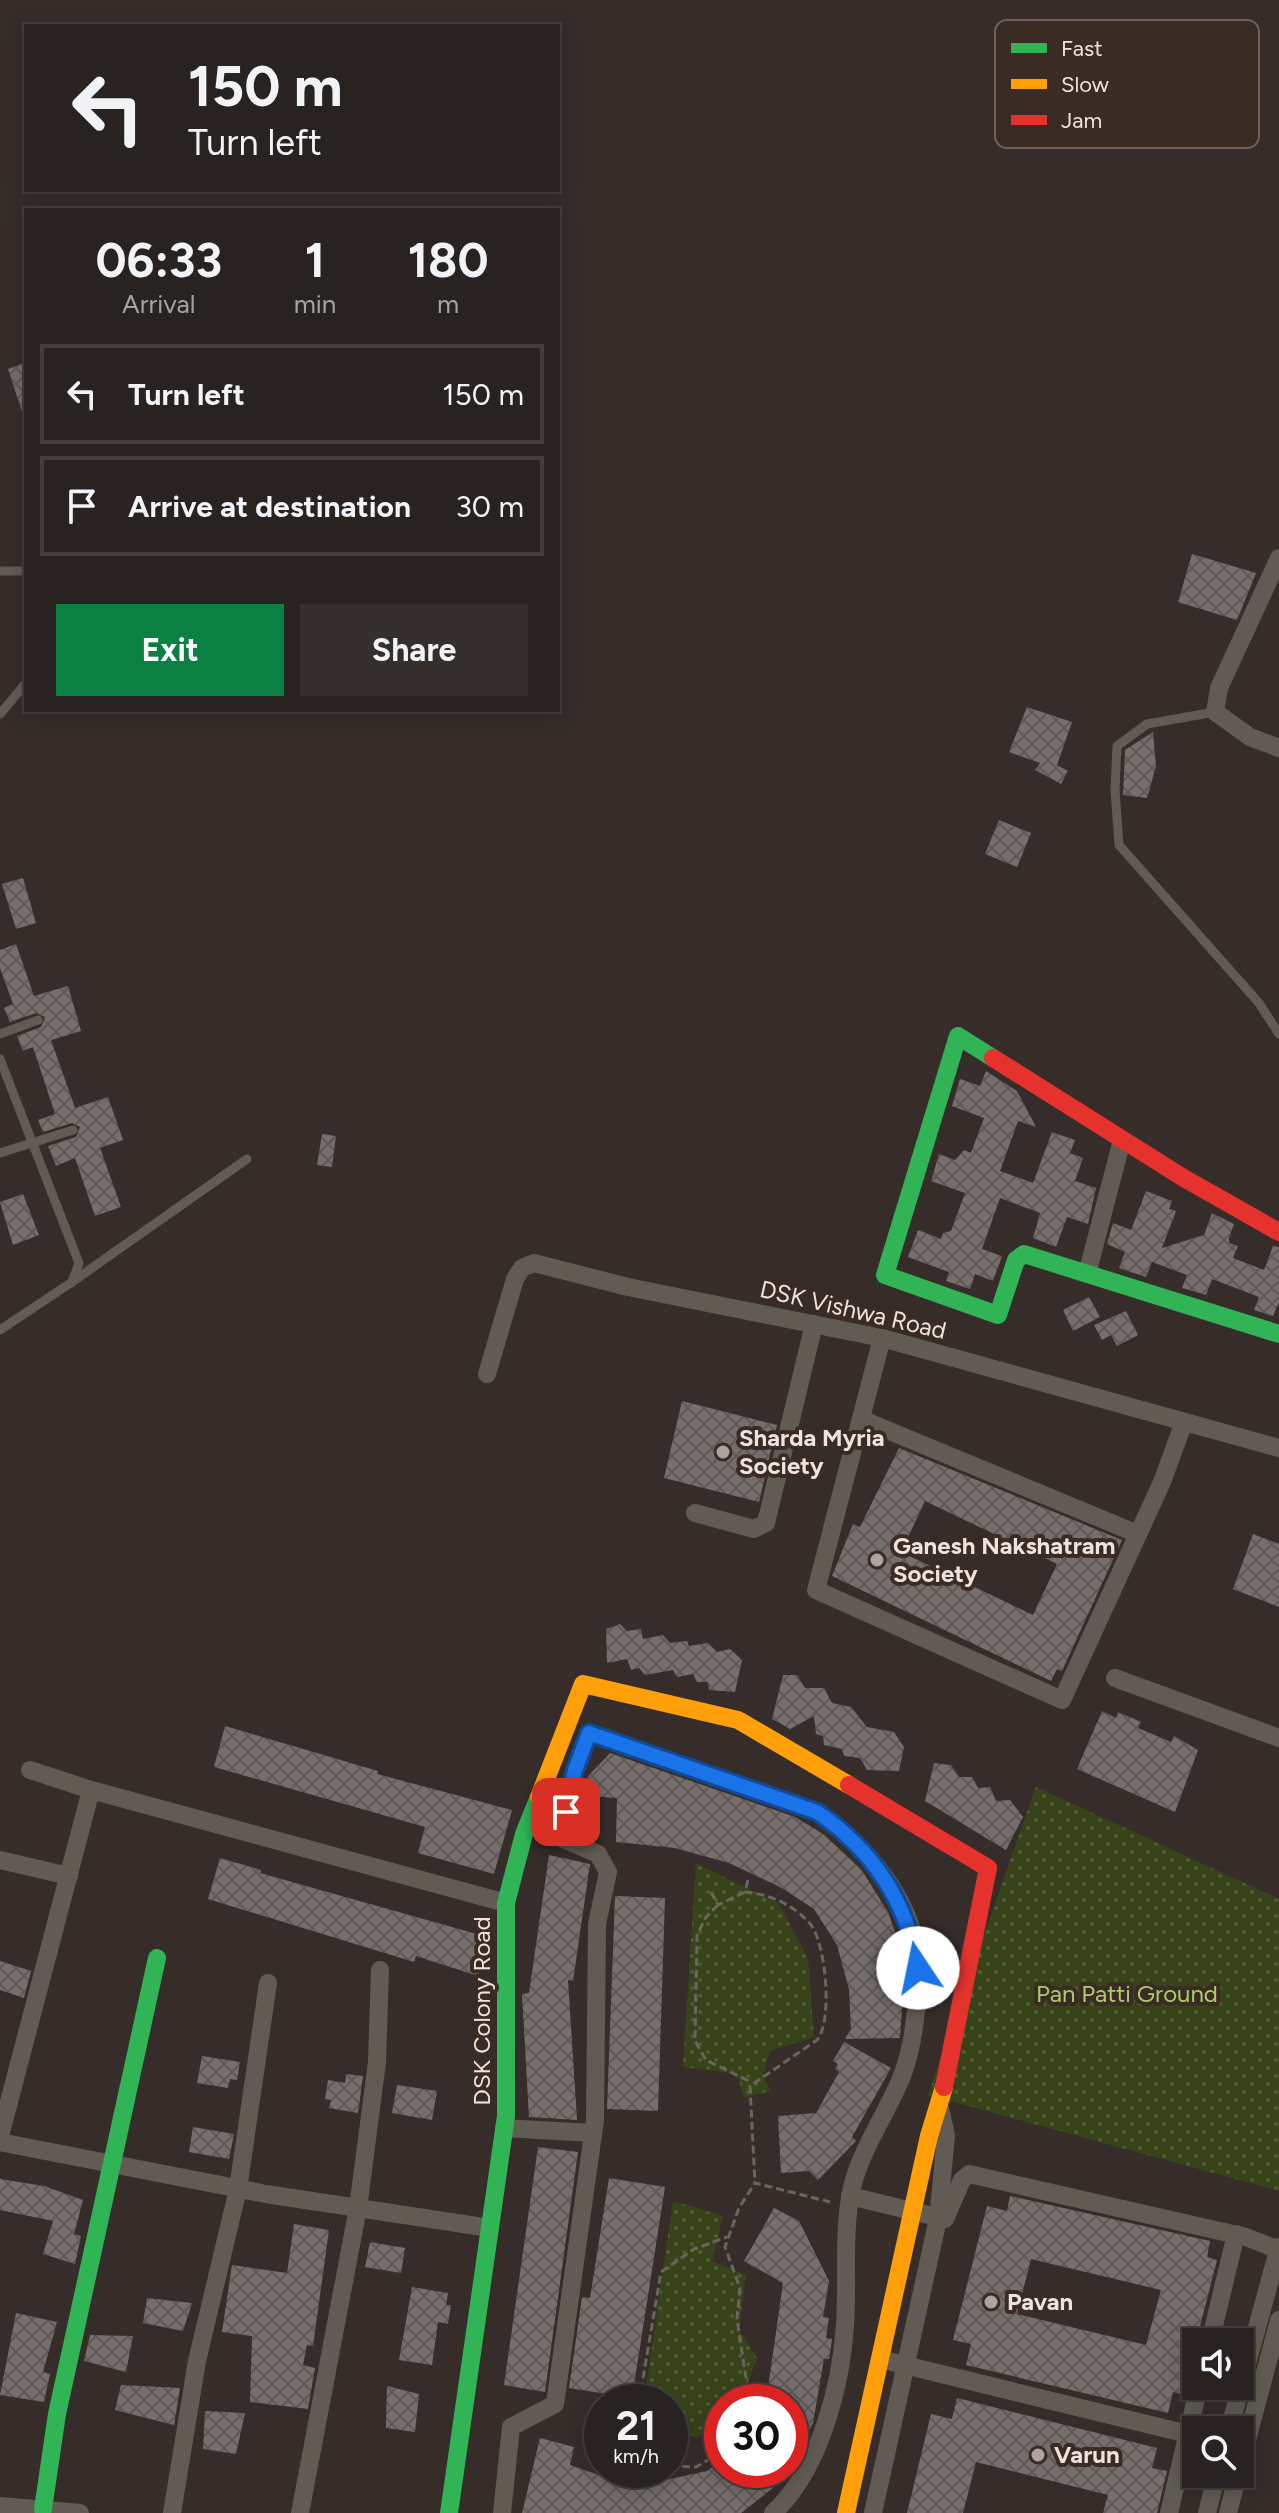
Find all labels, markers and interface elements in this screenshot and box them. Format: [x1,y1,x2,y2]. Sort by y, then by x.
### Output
legend [995,20,1259,148]
text: Fast [1061,35,1103,62]
text: 150 m [188,53,343,120]
icon: left [56,56,160,160]
text: Slow [1061,71,1110,98]
text: Jam [1061,107,1102,134]
text: Turn left [188,121,322,164]
text: 06:33 [95,231,222,289]
text: 1 [305,231,325,289]
text: 180 [408,231,489,289]
text: Arrival [122,288,196,320]
text: min [294,288,336,320]
text: m [437,288,459,320]
icon: left [60,372,104,416]
text: Turn left [128,376,245,413]
text: 150 m [442,376,524,413]
icon: arrive [60,484,104,528]
text: Arrive at destination [128,488,411,525]
text: 30 m [456,488,524,525]
button: Exit [56,604,284,696]
button: Share [300,604,528,696]
street label: DSK Vishwa Road [757,1274,949,1345]
place label: Sharda Myria Society [739,1423,885,1480]
marker: Sharda Myria Society [714,1443,732,1461]
place label: Ganesh Nakshatram Society [893,1531,1116,1588]
marker: Ganesh Nakshatram Society [868,1551,886,1569]
pin [532,1778,600,1846]
icon: arrive [544,1790,588,1834]
street label: DSK Colony Road [467,1916,496,2106]
position arrow [876,1926,960,2010]
park label: Pan Patti Ground [1036,1979,1218,2008]
place label: Pavan [1007,2287,1073,2316]
marker: Pavan [982,2293,1000,2311]
map controls [1182,2328,1254,2488]
button: sound [1182,2328,1254,2400]
speed limit sign: 30 [704,2384,808,2488]
text: 21 [616,2402,656,2450]
button: search [1182,2416,1254,2488]
place label: Varun [1054,2440,1120,2469]
text: km/h [613,2444,659,2468]
marker: Varun [1029,2446,1047,2464]

